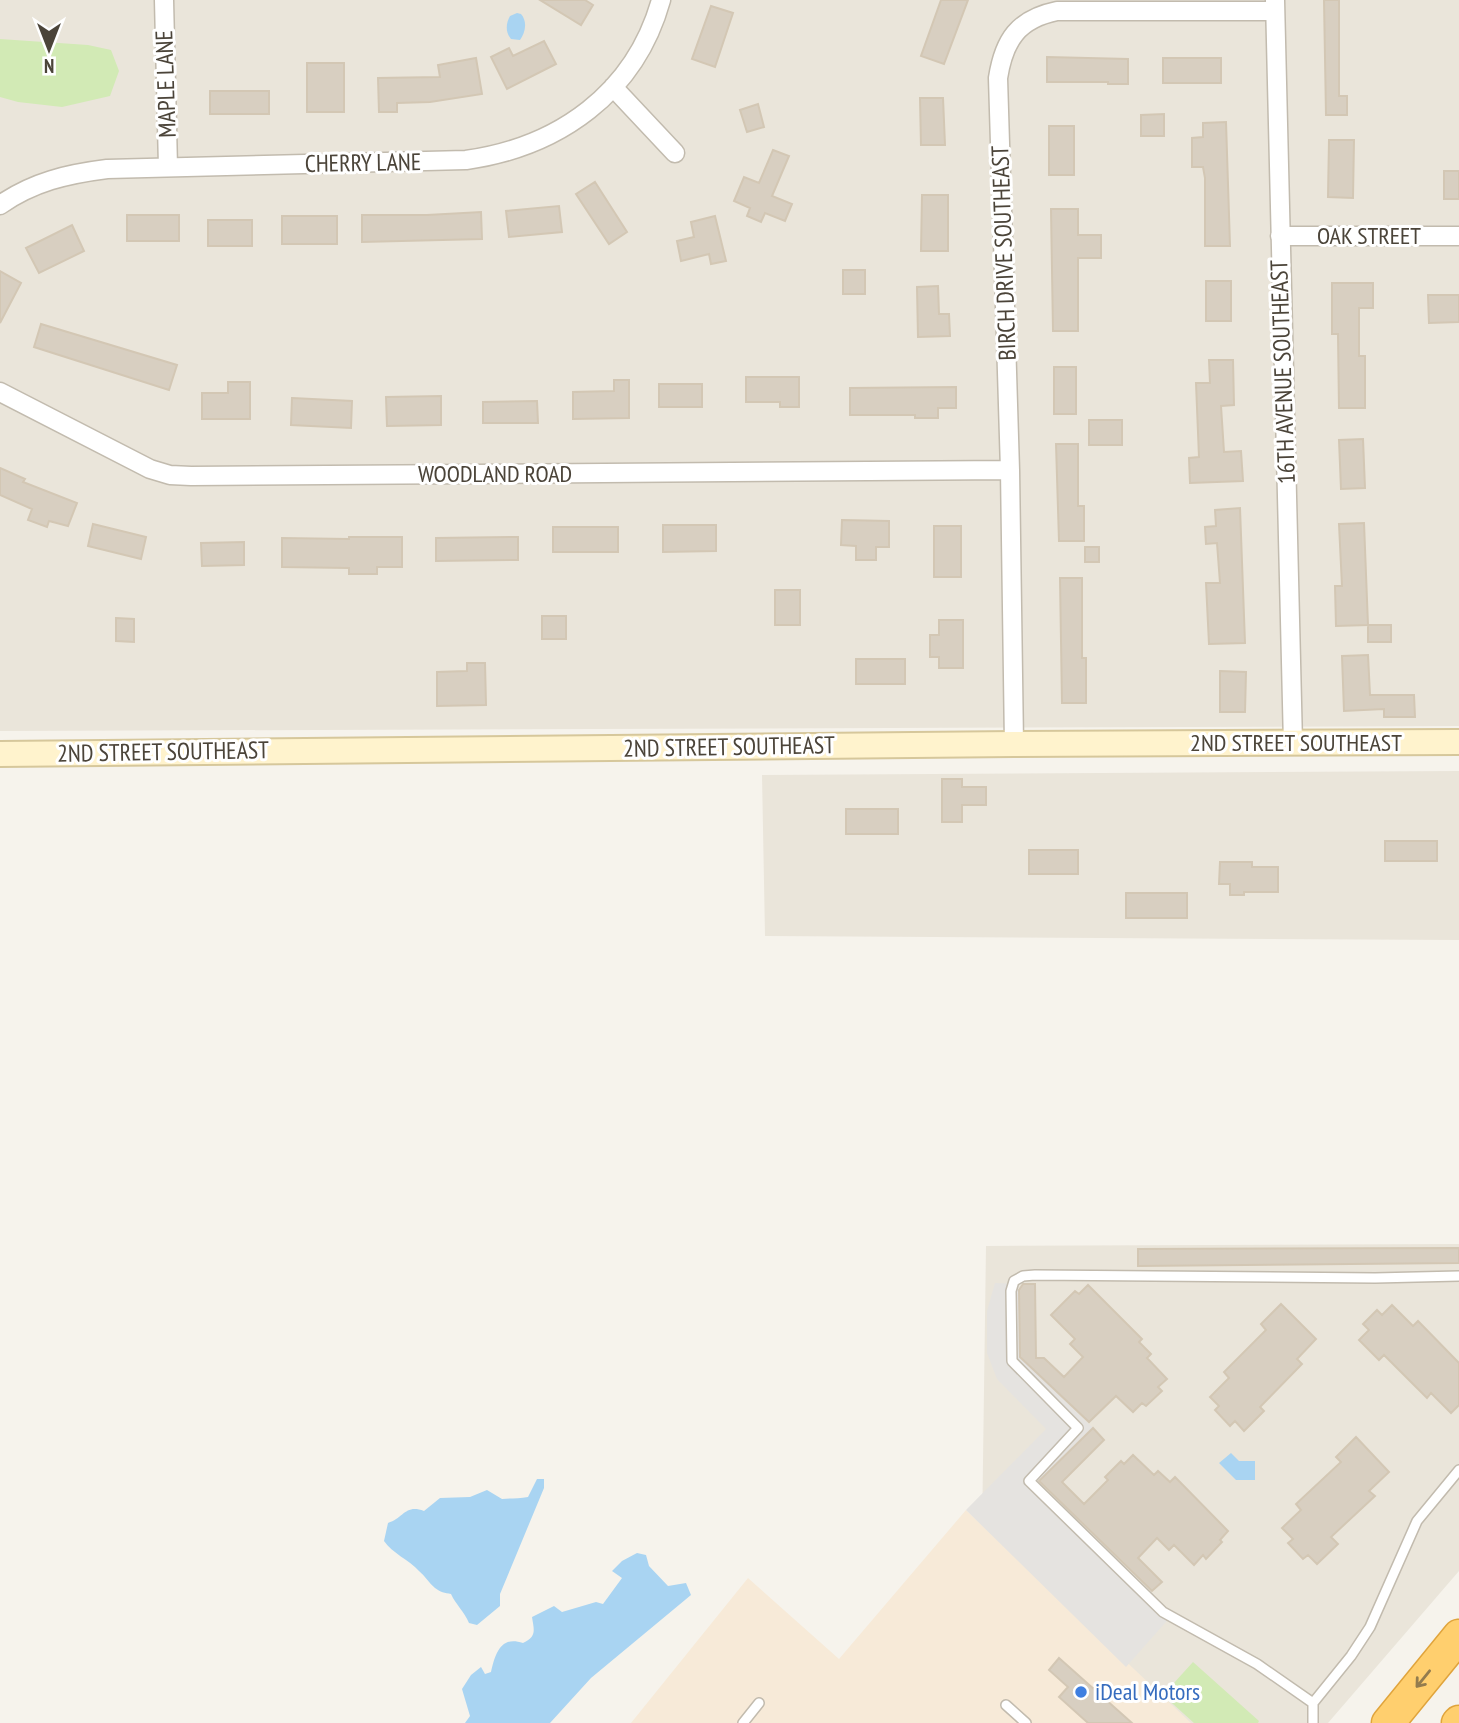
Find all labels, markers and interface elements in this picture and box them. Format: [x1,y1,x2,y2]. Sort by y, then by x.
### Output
north arrow [14,14,84,84]
street label: MAPLE LANE [148,30,183,138]
text: N [44,54,54,78]
street label: BIRCH DRIVE SOUTHEAST [984,145,1023,361]
street label: CHERRY LANE [305,146,421,179]
street label: OAK STREET [1317,220,1421,251]
street label: 16TH AVENUE SOUTHEAST [1263,259,1302,485]
street label: WOODLAND ROAD [418,458,572,489]
street label: 2ND STREET SOUTHEAST [1190,727,1402,758]
street label: 2ND STREET SOUTHEAST [623,729,835,764]
street label: 2ND STREET SOUTHEAST [57,734,269,769]
one-way arrow [1416,1670,1431,1688]
place label: iDeal Motors [1095,1676,1200,1707]
marker: iDeal Motors [1073,1684,1089,1700]

